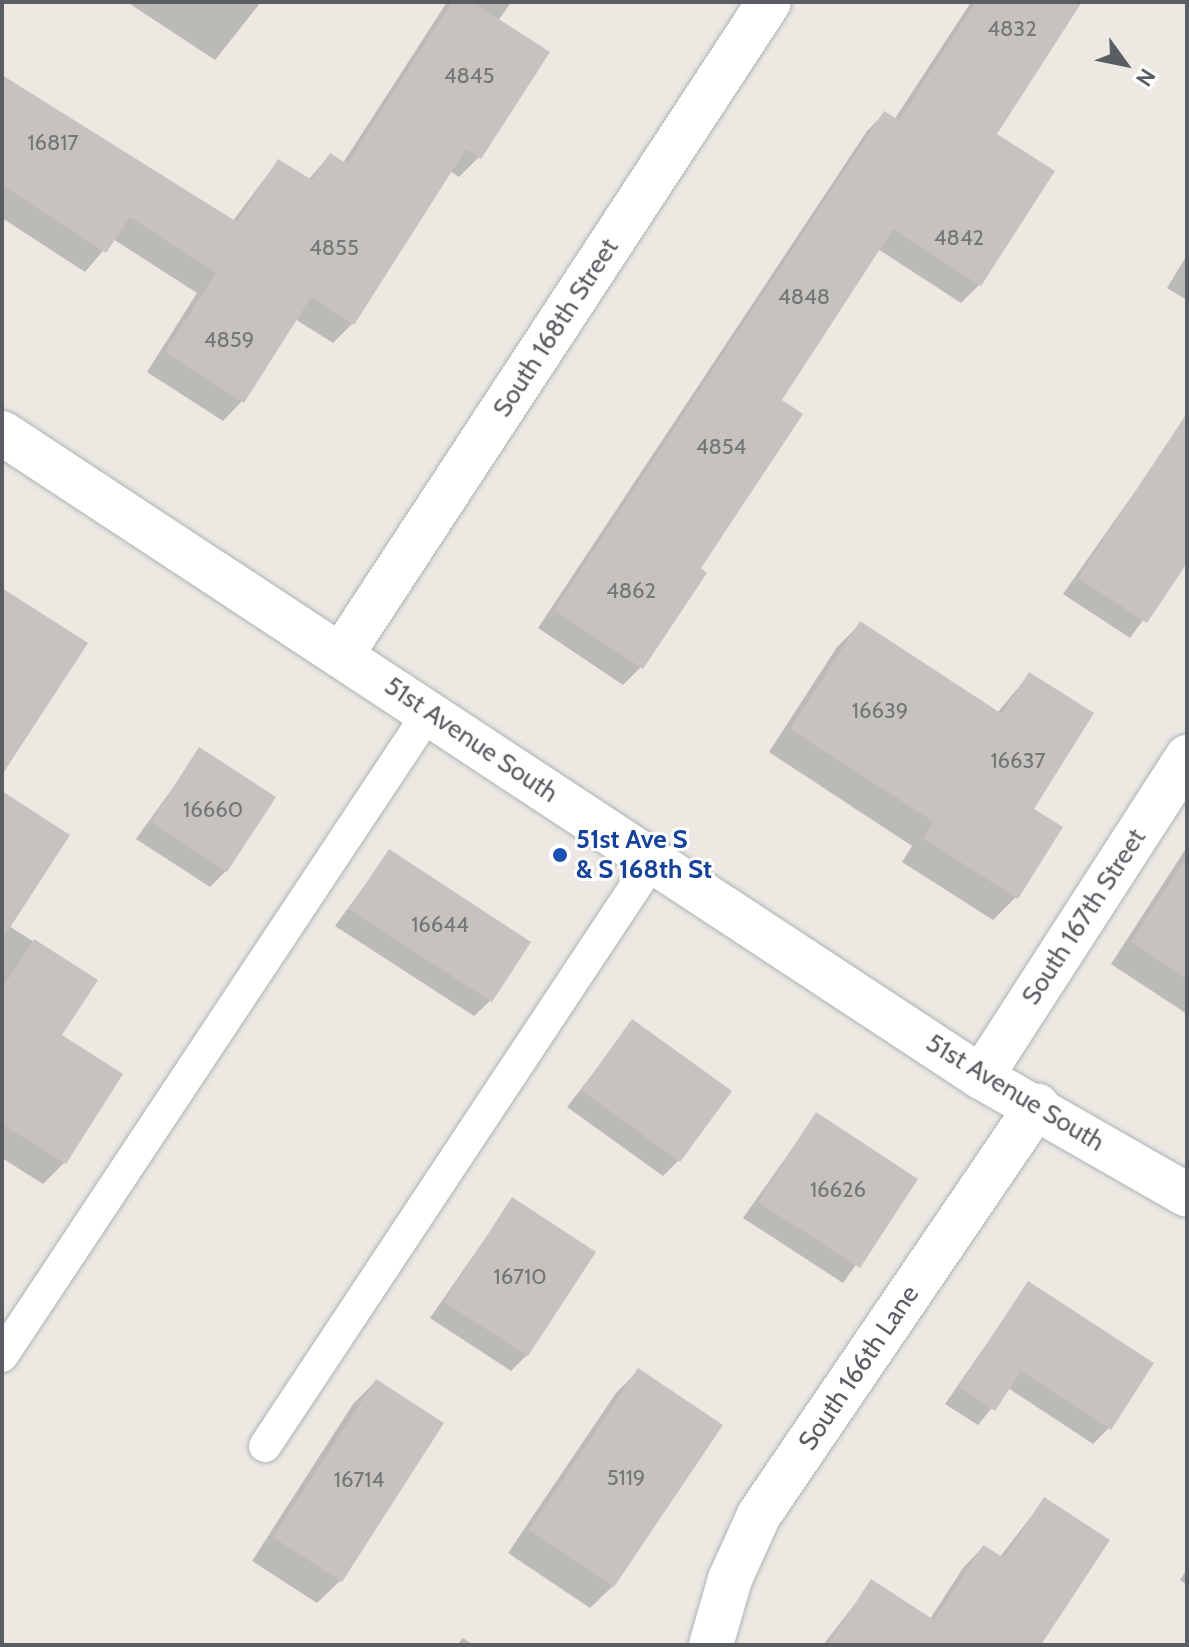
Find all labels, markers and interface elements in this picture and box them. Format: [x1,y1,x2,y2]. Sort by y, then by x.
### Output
house number: 4832 [987,16,1037,42]
north arrow [1085,24,1165,104]
house number: 4845 [444,63,494,89]
text: N [1130,63,1161,91]
house number: 16817 [27,130,79,156]
house number: 4842 [934,225,984,251]
street label: South 168th Street [487,233,625,423]
house number: 4855 [309,235,359,261]
house number: 4848 [778,284,830,310]
house number: 4859 [204,327,254,353]
house number: 4854 [696,434,746,460]
house number: 4862 [606,578,656,604]
street label: 51st Avenue South [378,671,564,809]
house number: 16639 [852,698,908,724]
house number: 16637 [990,748,1046,774]
house number: 16660 [183,797,243,823]
street label: South 167th Street [1016,823,1152,1011]
place label: 51st Ave S & S 168th St [576,824,712,886]
marker: 51st Ave S & S 168th St [551,846,569,864]
house number: 16644 [411,912,469,938]
street label: 51st Avenue South [920,1028,1110,1158]
house number: 16626 [810,1177,866,1203]
house number: 16710 [493,1264,547,1290]
street label: South 166th Lane [792,1280,926,1456]
house number: 5119 [607,1465,645,1491]
house number: 16714 [334,1467,384,1493]

